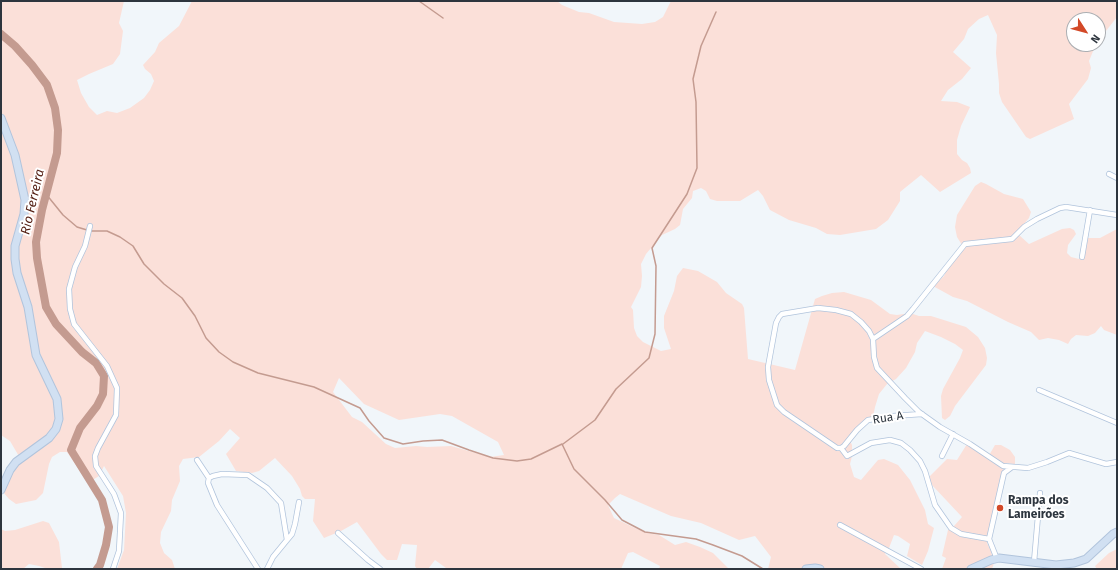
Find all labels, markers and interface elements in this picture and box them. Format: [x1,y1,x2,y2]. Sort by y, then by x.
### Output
north arrow [1066,12,1106,52]
text: N [1088,32,1103,46]
water label: Rio Ferreira [18,168,48,236]
street label: Rua A [872,408,904,428]
place label: Rampa dos Lameirões [1008,494,1068,522]
marker: Rampa dos Lameirões [995,503,1005,513]

